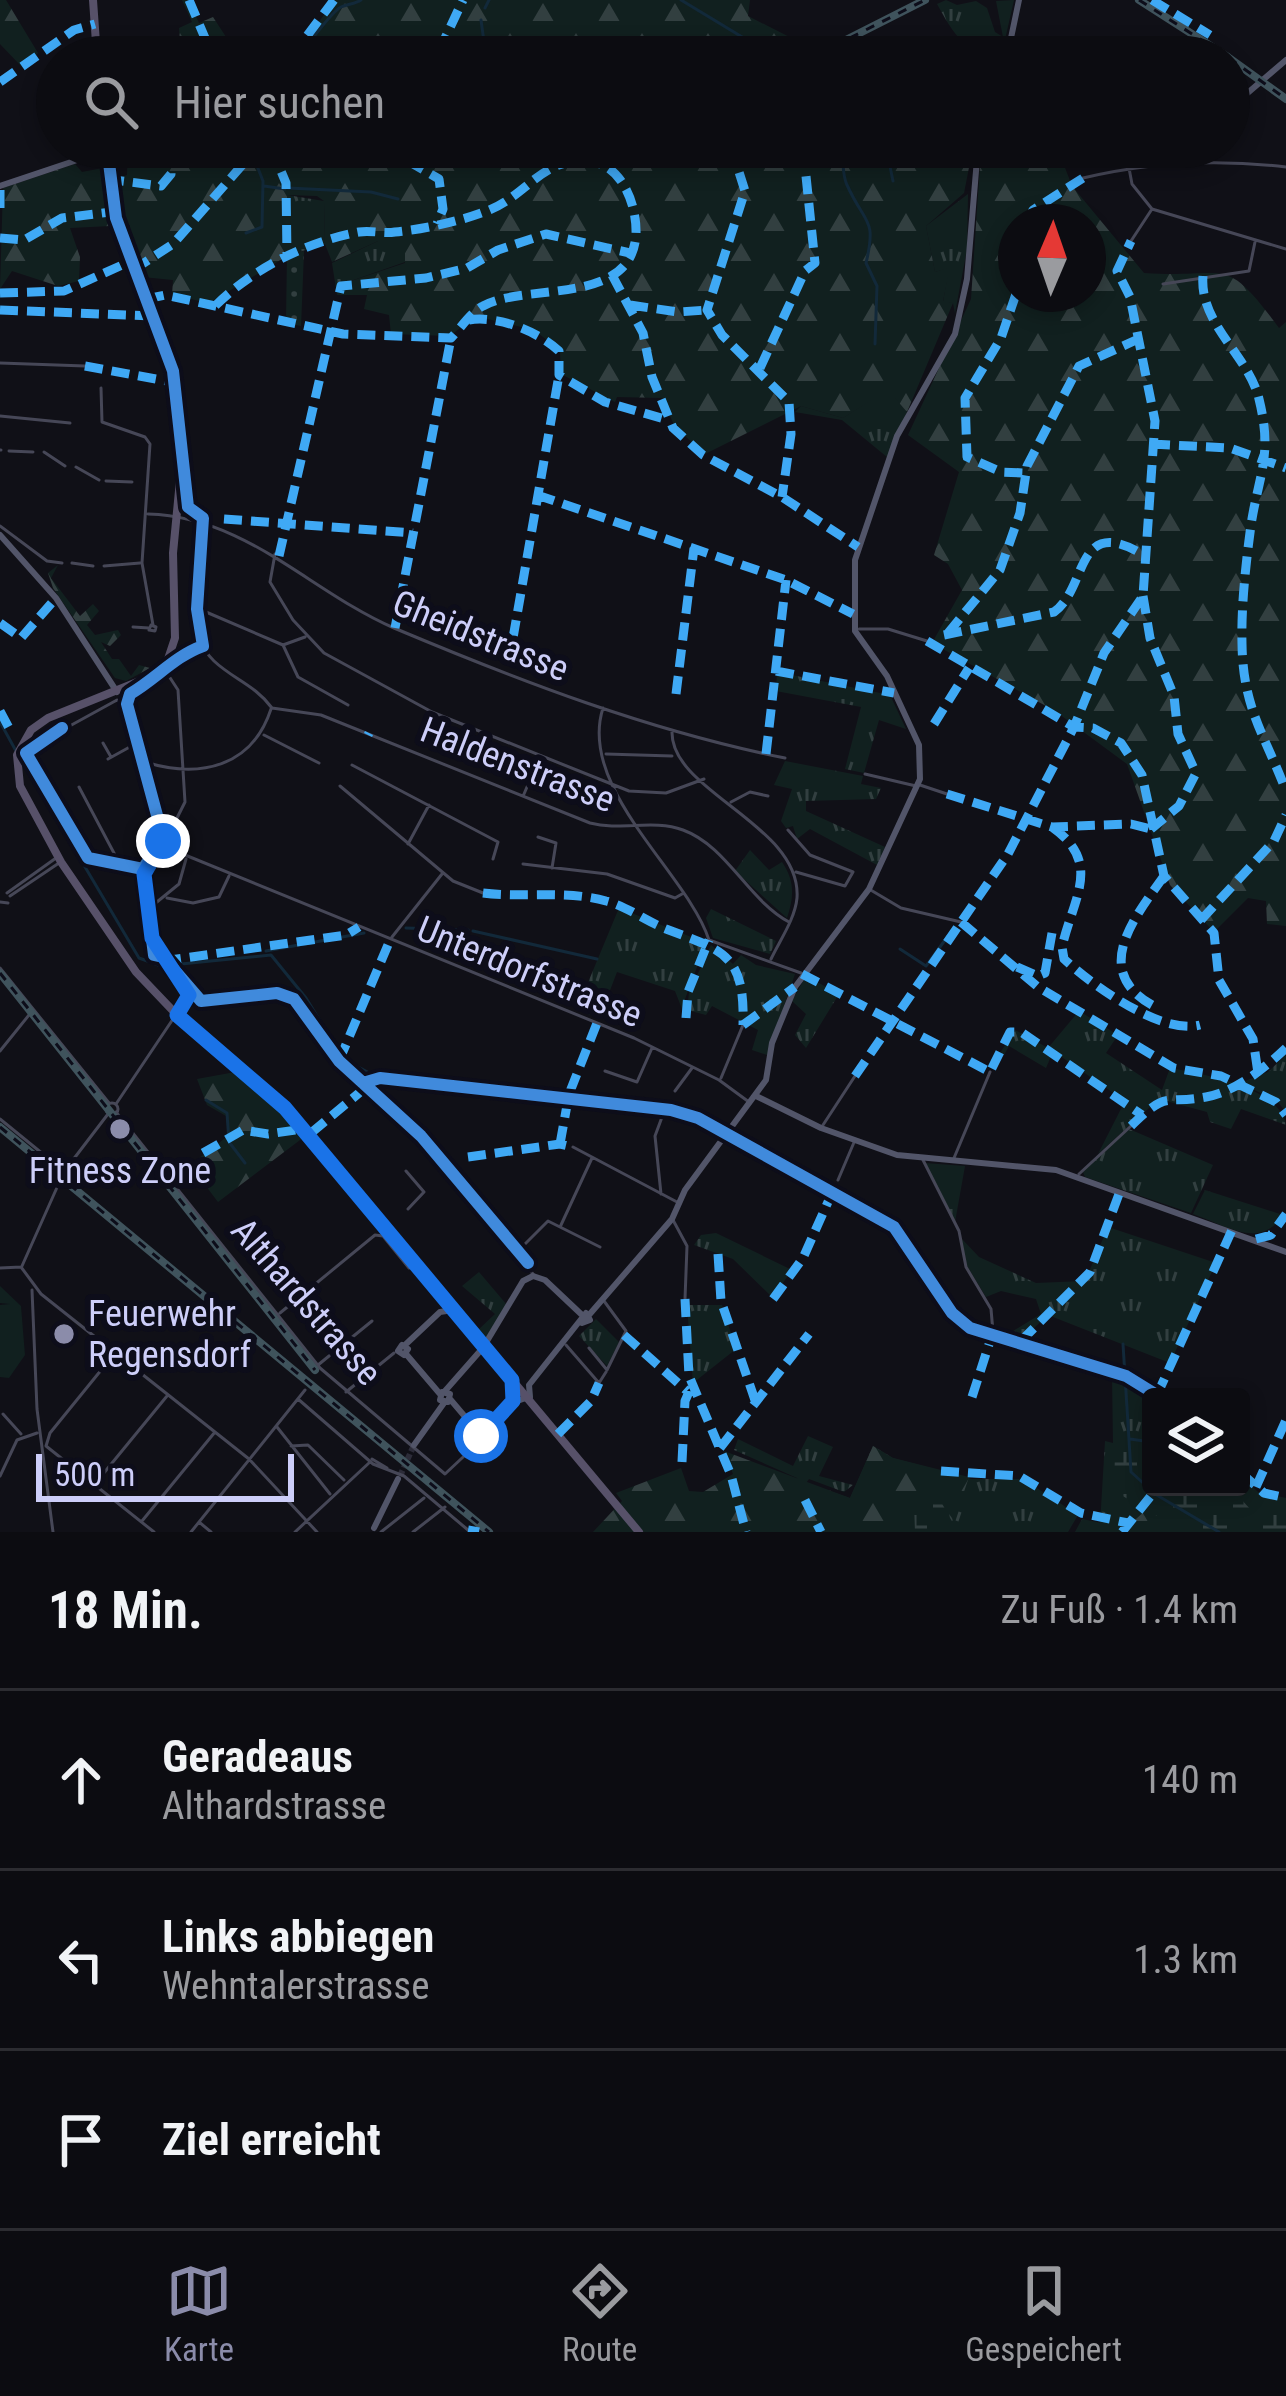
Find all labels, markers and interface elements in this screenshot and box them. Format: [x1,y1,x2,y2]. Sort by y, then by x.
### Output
search box [36,36,1250,168]
icon: search [78,69,144,135]
text: Hier suchen [174,76,385,129]
north arrow [998,204,1106,312]
street label: Gheidstrasse [387,582,575,690]
street label: Haldenstrasse [415,709,621,821]
route end [136,814,190,868]
street label: Unterdorfstrasse [411,908,648,1036]
marker: Fitness Zone [107,1116,133,1142]
place label: Fitness Zone [29,1150,211,1192]
street label: Althardstrasse [222,1210,390,1394]
place label: Feuerwehr Regensdorf [88,1293,252,1376]
marker: Feuerwehr Regensdorf [51,1321,77,1347]
map controls [1142,1388,1250,1496]
button: layers [1142,1388,1250,1496]
route start [454,1409,508,1463]
scale bar [36,1448,294,1501]
text: 500 m [54,1455,135,1494]
text: 18 Min. [48,1581,203,1640]
text: Zu Fuß · 1.4 km [1001,1587,1238,1633]
text: Geradeaus [162,1730,353,1783]
icon: ahead [48,1747,114,1813]
text: 140 m [1142,1757,1238,1803]
text: Althardstrasse [162,1783,386,1829]
text: Links abbiegen [162,1910,434,1963]
icon: left [48,1927,114,1993]
text: 1.3 km [1133,1937,1238,1983]
text: Wehntalerstrasse [162,1963,429,2009]
icon: arrive [48,2107,114,2173]
text: Ziel erreicht [162,2113,381,2166]
tab: Karte [164,2258,234,2369]
tab: Route [562,2258,637,2369]
tab: Gespeichert [965,2258,1122,2369]

